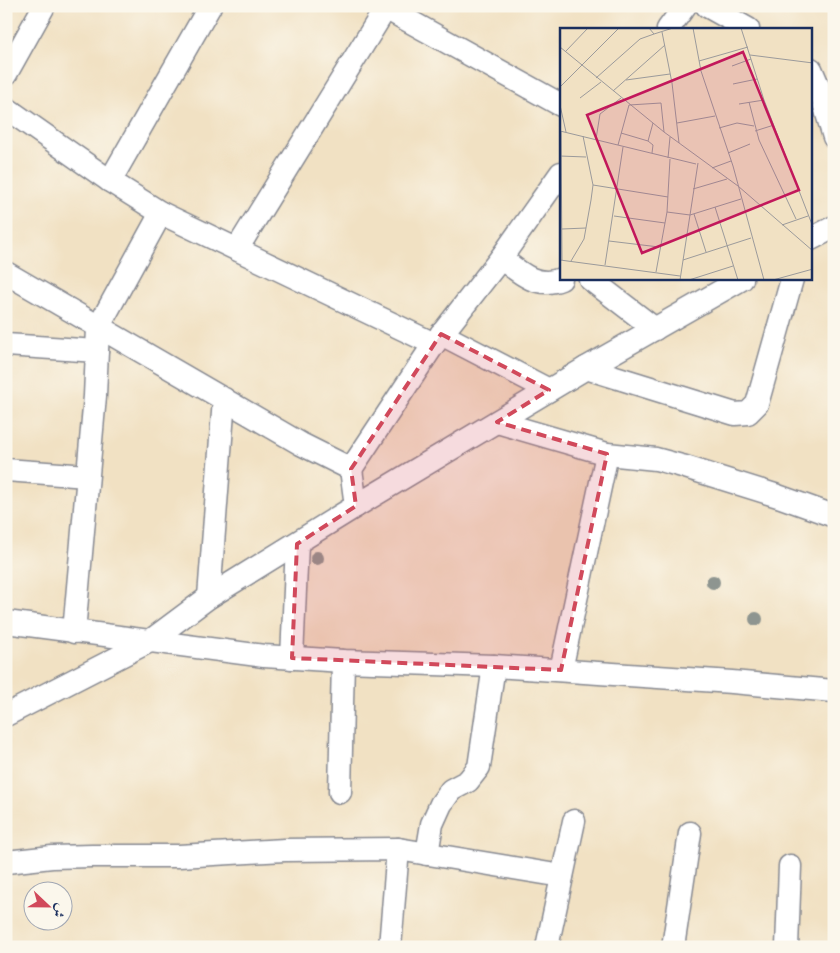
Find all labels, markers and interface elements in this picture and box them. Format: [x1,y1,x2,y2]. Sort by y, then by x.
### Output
inset map [560,28,812,280]
north arrow [22,880,72,930]
text: ش [46,900,70,920]

